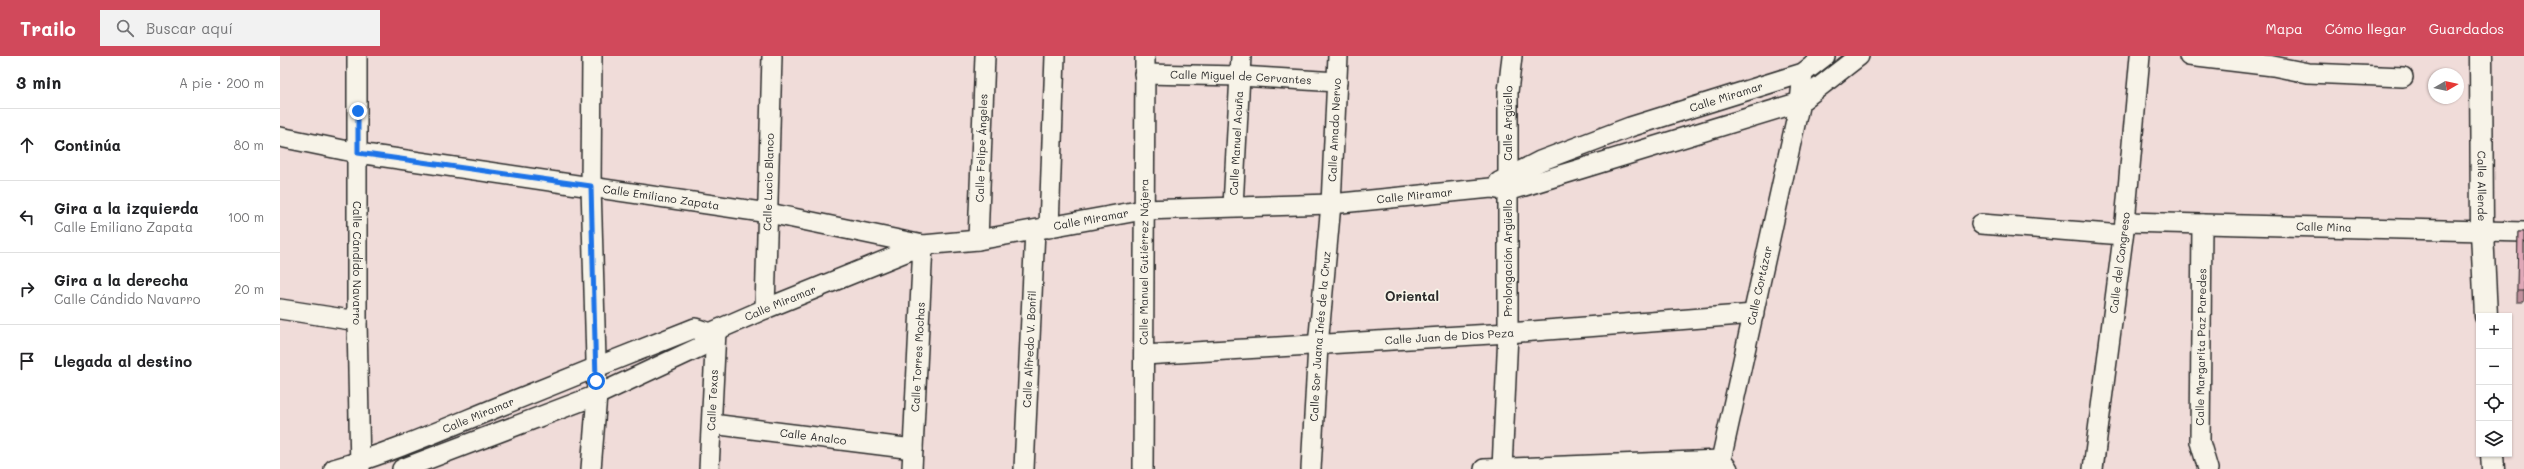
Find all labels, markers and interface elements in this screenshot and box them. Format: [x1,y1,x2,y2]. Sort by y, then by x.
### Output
search box [100,10,380,46]
text: Trailo [20,16,76,41]
icon: search [114,17,136,39]
text: Buscar aquí [146,18,233,38]
text: Mapa [2266,19,2303,38]
text: Cómo llegar [2325,19,2407,38]
text: Guardados [2429,19,2504,38]
street label: Calle Miguel de Cervantes [1170,67,1312,87]
north arrow [2428,68,2464,104]
text: 3 min [16,71,61,93]
text: A pie · 200 m [179,74,264,91]
street label: Calle Amado Nervo [1324,77,1344,182]
street label: Calle Miramar [1687,78,1765,115]
street label: Calle Argüello [1500,84,1516,161]
street label: Calle Manuel Acuña [1226,90,1246,196]
street label: Calle Felipe Ángeles [971,93,991,203]
route end [349,102,367,120]
street label: Calle Lucio Blanco [759,132,777,231]
icon: ahead [16,134,38,156]
text: Continúa [54,135,121,155]
text: 80 m [234,136,264,153]
street label: Calle Allende [2475,151,2490,221]
street label: Calle Manuel Gutiérrez Nájera [1136,179,1151,345]
street label: Calle Emiliano Zapata [602,181,721,213]
street label: Calle Miramar [1376,184,1453,206]
text: Gira a la izquierda [54,198,199,218]
street label: Prolongación Argüello [1500,199,1515,317]
street label: Calle Cándido Navarro [350,201,365,326]
street label: Calle Miramar [1052,205,1130,233]
icon: left [16,206,38,228]
text: 100 m [228,208,264,225]
street label: Calle del Congreso [2105,211,2133,314]
text: Calle Emiliano Zapata [54,218,193,235]
street label: Calle Mina [2296,218,2352,235]
street label: Calle Cortázar [1743,244,1775,326]
street label: Calle Sor Juana Inés de la Cruz [1306,251,1334,422]
street label: Calle Margarita Paz Paredes [2192,268,2209,426]
text: Gira a la derecha [54,270,188,290]
icon: right [16,278,38,300]
text: 20 m [234,280,264,297]
street label: Calle Miramar [742,281,818,324]
district label: Oriental [1385,287,1439,304]
text: Calle Cándido Navarro [54,290,200,307]
street label: Calle Alfredo V. Bonfil [1019,290,1039,408]
street label: Calle Torres Mochas [907,302,928,412]
map controls [2476,313,2512,457]
button: + [2476,313,2512,349]
street label: Calle Juan de Dios Peza [1384,325,1515,347]
button: − [2476,349,2512,385]
icon: arrive [16,350,38,372]
text: Llegada al destino [54,351,192,371]
street label: Calle Texas [703,369,721,431]
route start [587,372,605,390]
button: locate [2476,385,2512,421]
street label: Calle Miramar [440,393,516,436]
button: layers [2476,421,2512,457]
street label: Calle Analco [779,425,848,448]

